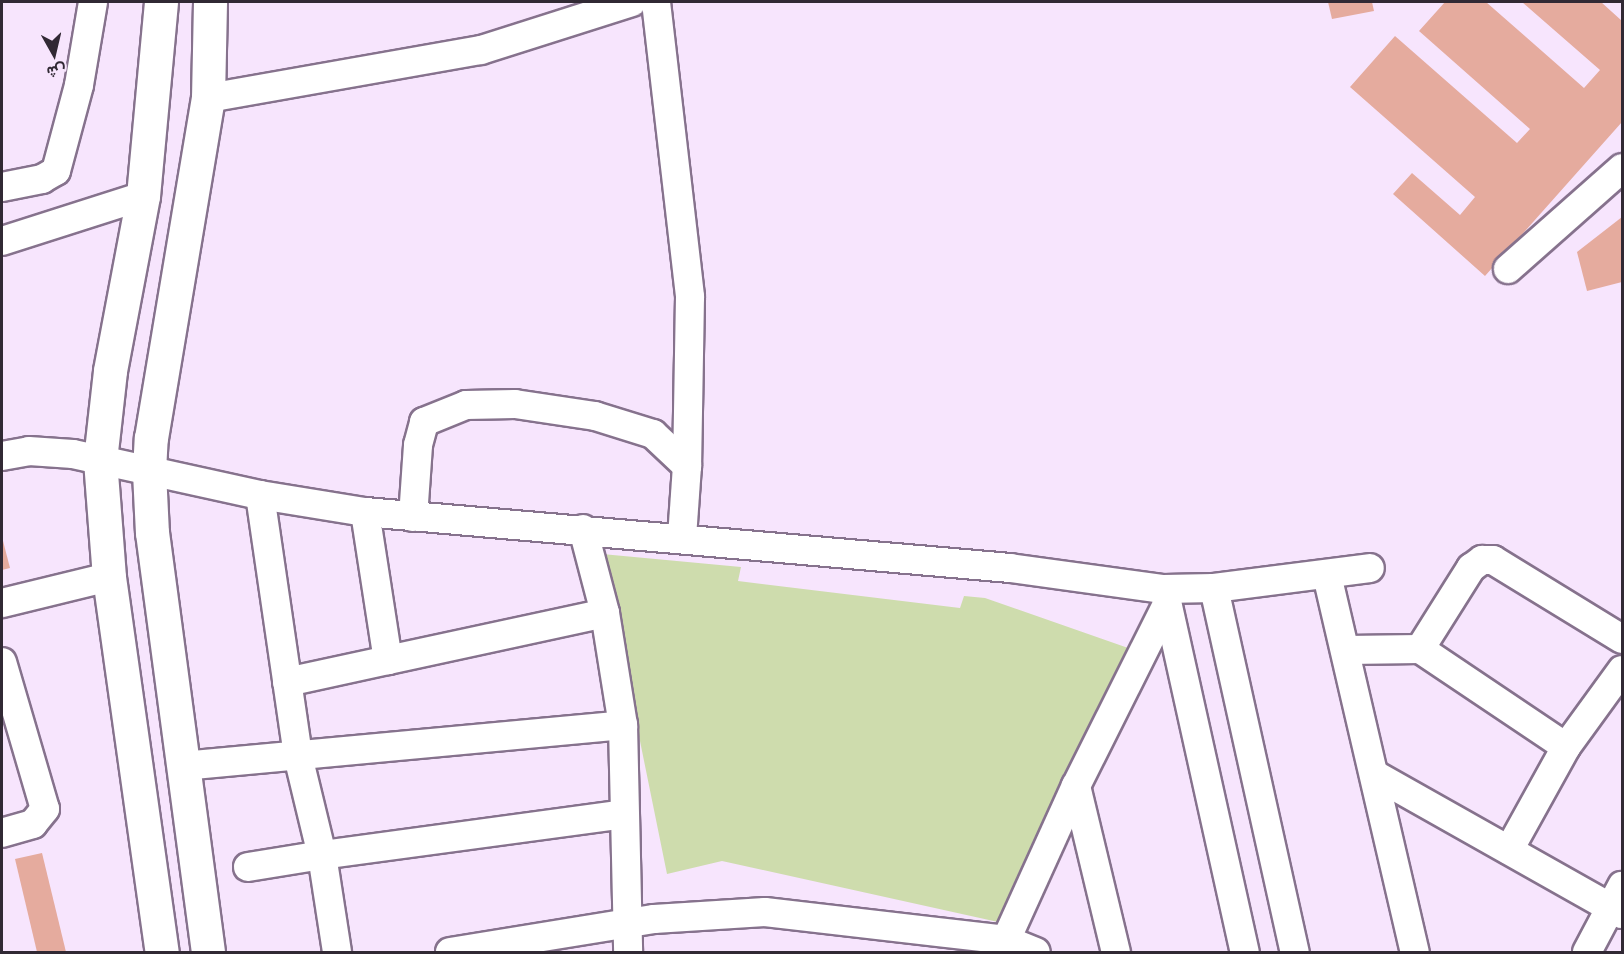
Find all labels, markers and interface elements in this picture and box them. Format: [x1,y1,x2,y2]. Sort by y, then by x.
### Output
north arrow [24,24,84,84]
text: ش [46,61,67,83]

